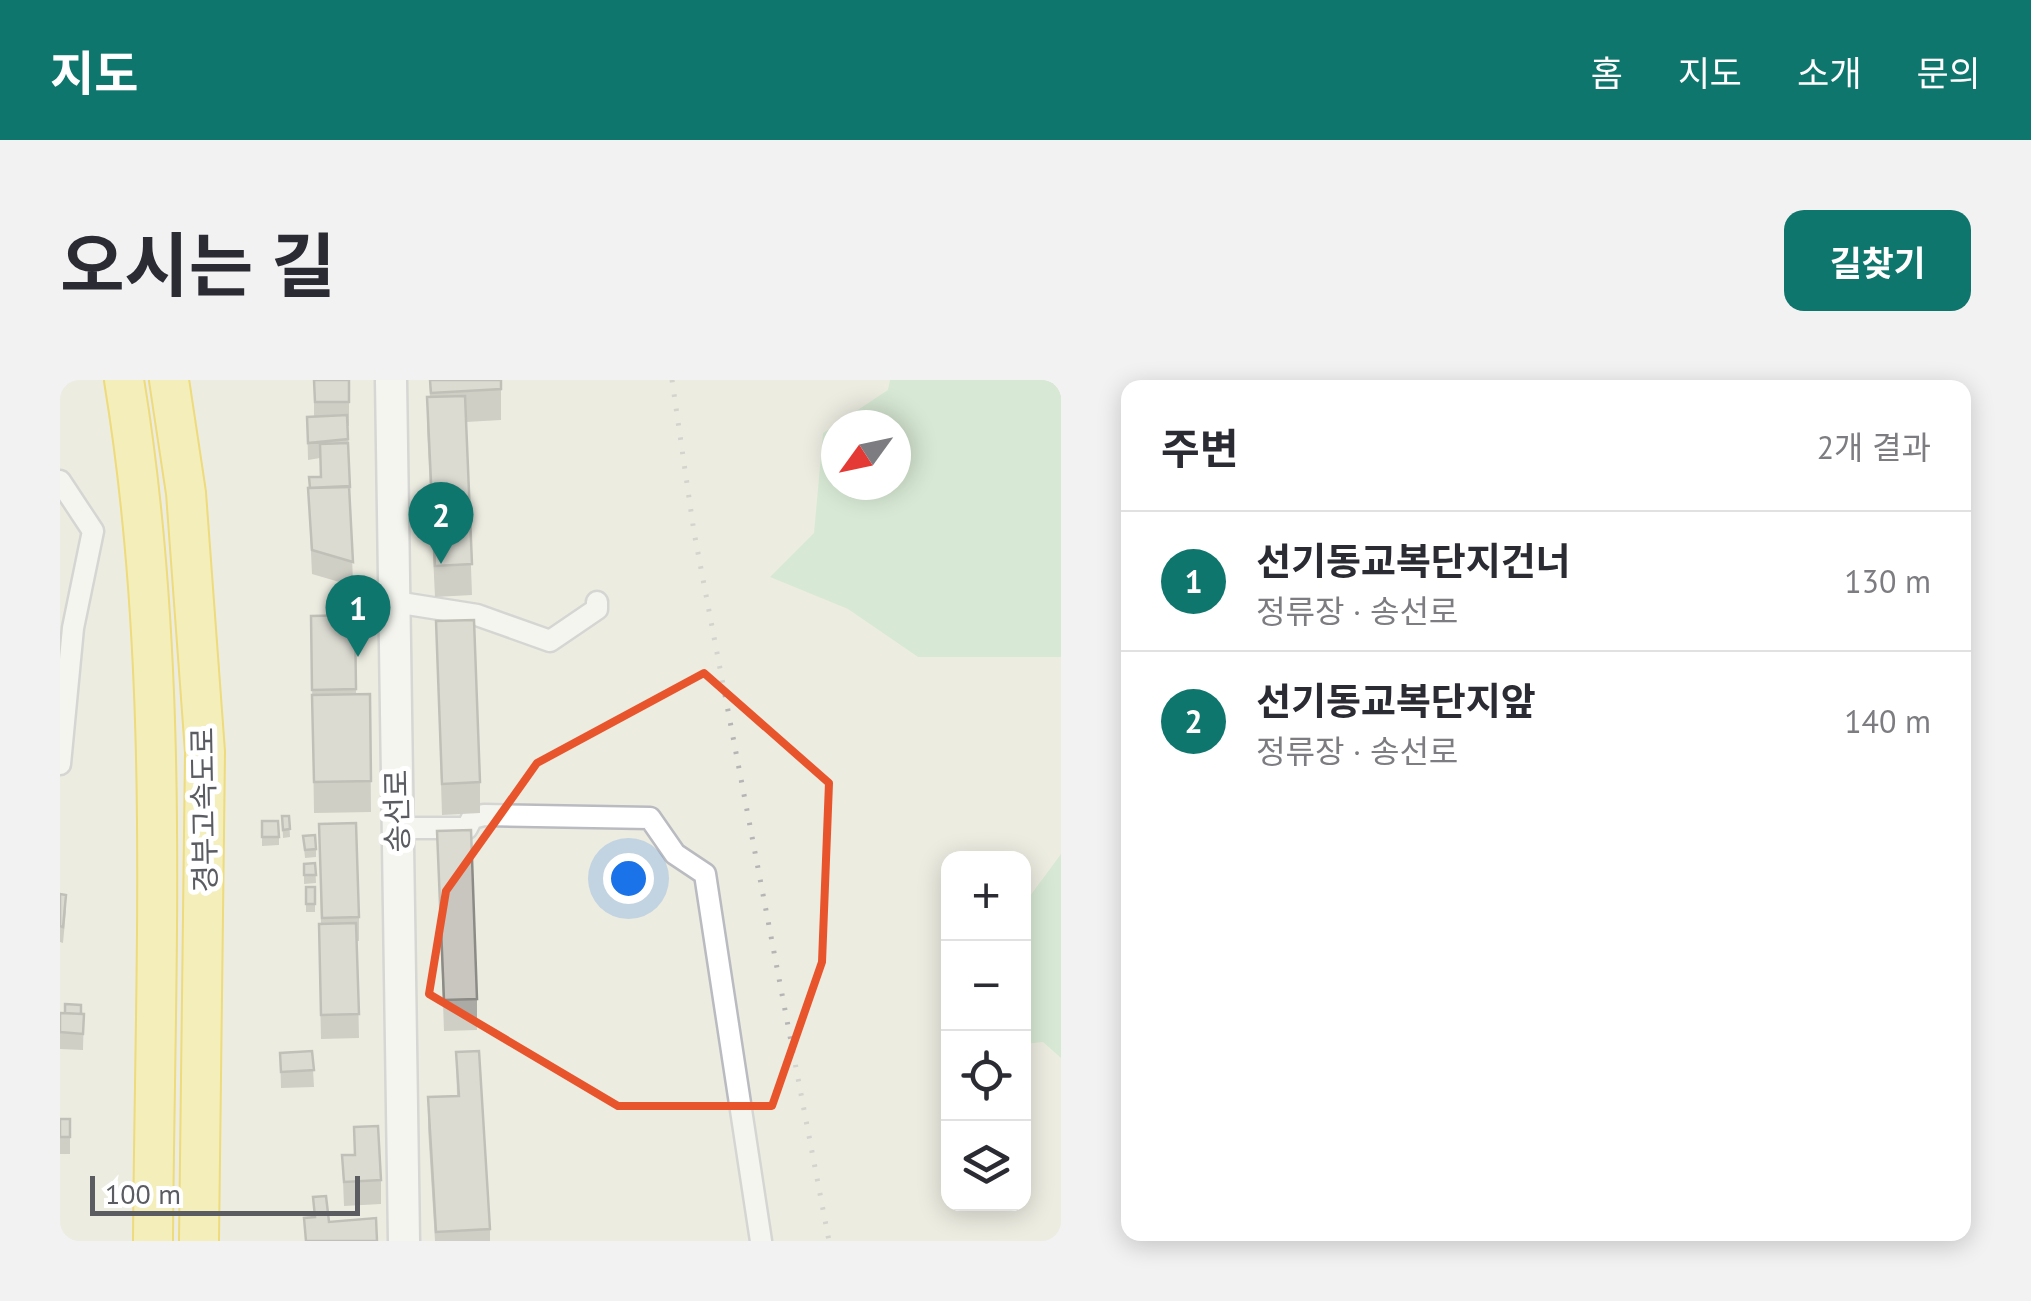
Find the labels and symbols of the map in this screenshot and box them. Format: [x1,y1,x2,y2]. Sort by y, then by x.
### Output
north arrow [821,410,911,500]
pin: 2 [408,481,474,564]
pin: 1 [326,574,390,657]
street label: 경부고속도로 [182,727,224,893]
street label: 송선로 [376,769,416,853]
your location [603,853,654,904]
scale bar [90,1171,360,1216]

